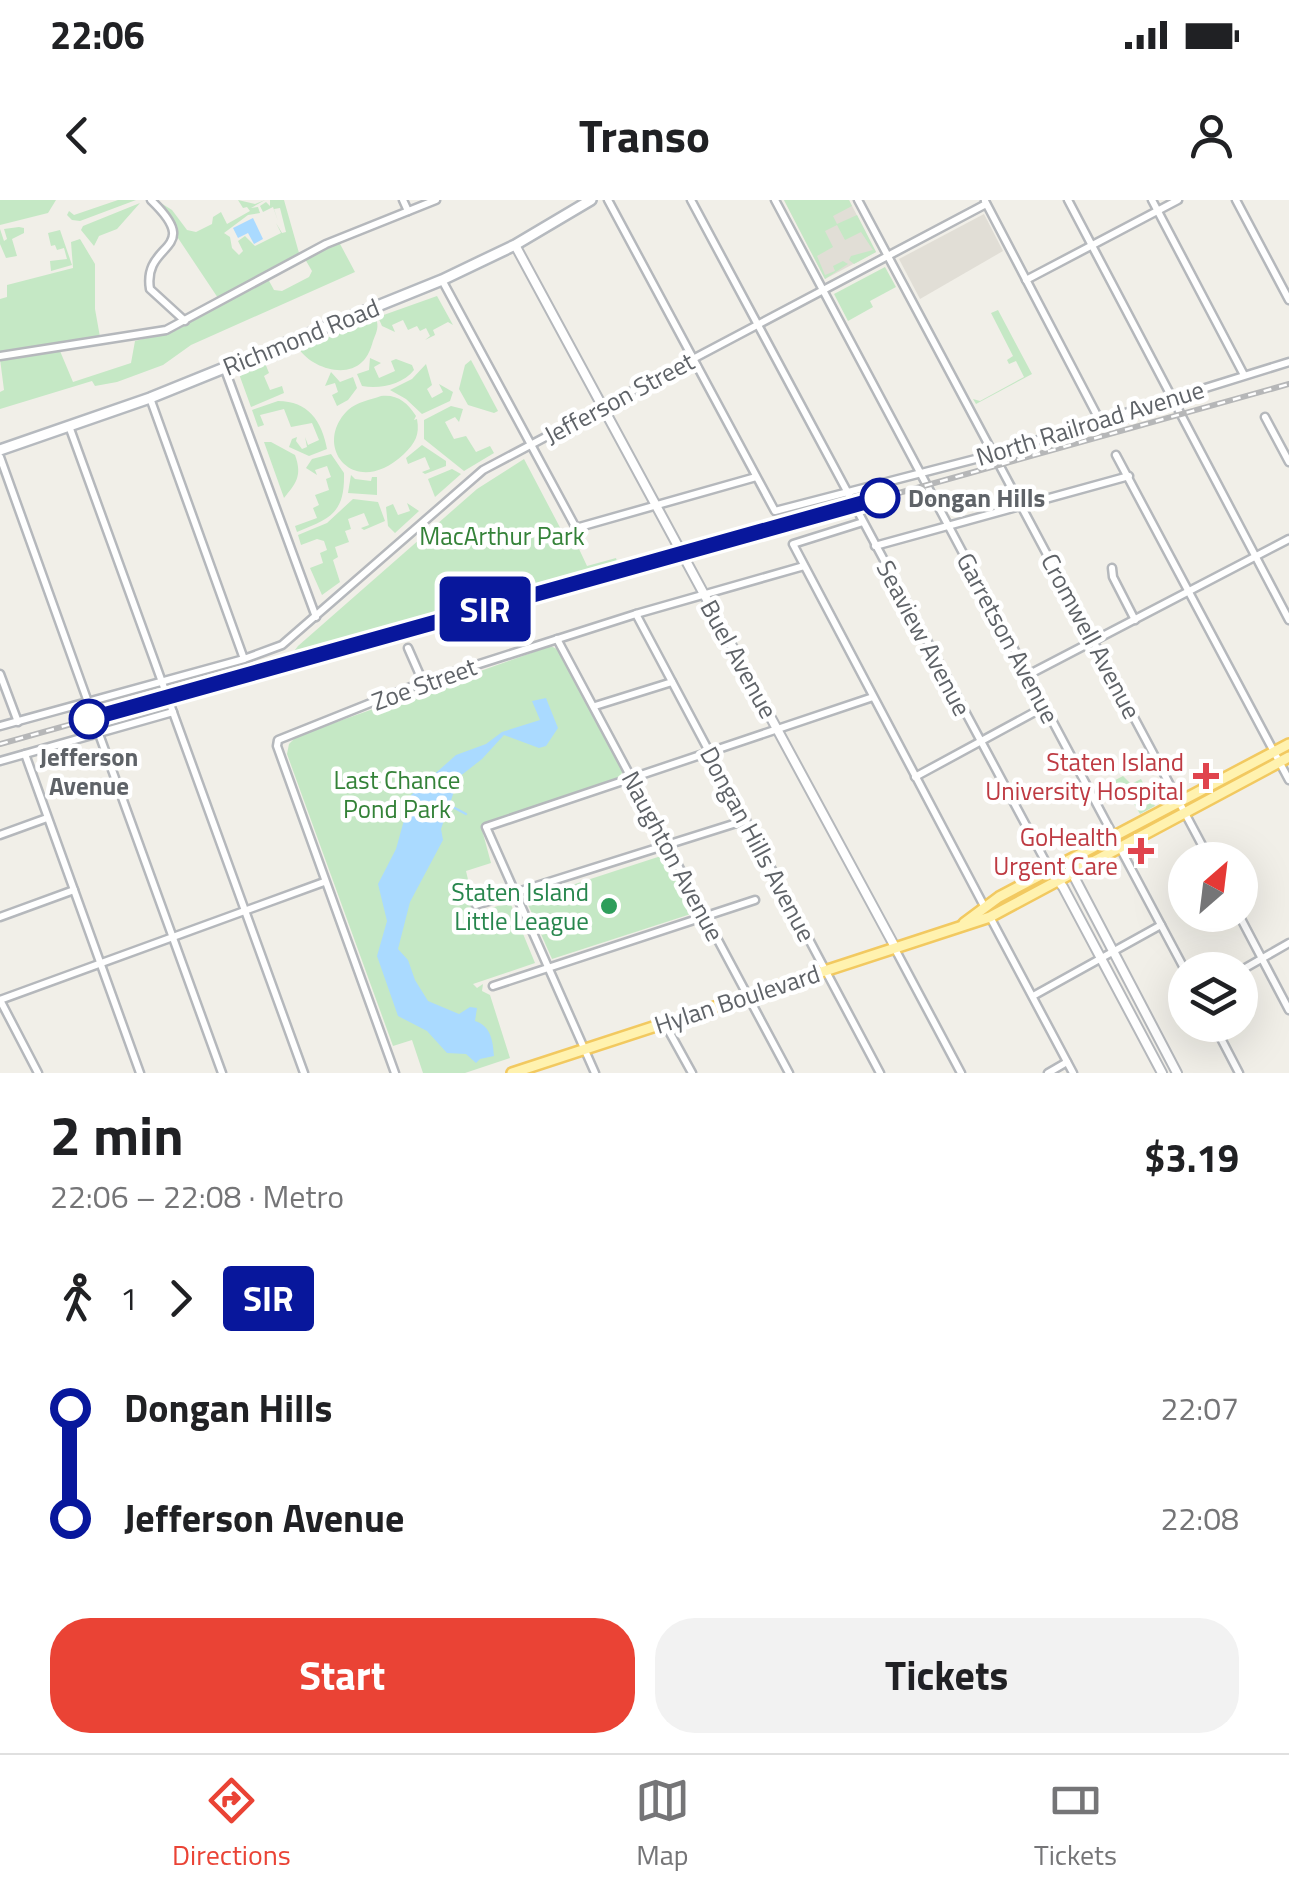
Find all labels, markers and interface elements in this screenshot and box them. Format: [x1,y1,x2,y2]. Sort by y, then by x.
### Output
text: 22:06 [50,6,145,64]
text: Transo [579,101,710,169]
icon: back [50,108,105,163]
icon: person [1184,108,1239,163]
street label: Richmond Road [217,288,385,386]
street label: Jefferson Street [537,342,701,454]
street label: North Railroad Avenue [971,370,1209,476]
marker: Dongan Hills [861,479,899,517]
place label: Dongan Hills [908,479,1045,517]
park label: MacArthur Park [419,517,585,555]
street label: Garretson Avenue [947,546,1069,730]
street label: Cromwell Avenue [1031,546,1151,726]
street label: Seaview Avenue [867,553,981,723]
line badge: SIR [428,576,542,642]
text: SIR [460,582,510,636]
street label: Buel Avenue [691,593,787,725]
street label: Zoe Street [366,647,482,720]
marker: Jefferson Avenue [70,700,108,738]
place label: Jefferson Avenue [40,738,138,805]
street label: Dongan Hills Avenue [690,740,826,948]
place label: Staten Island University Hospital [985,743,1184,810]
park label: Last Chance Pond Park [334,761,460,828]
marker: Staten Island University Hospital [1193,763,1219,789]
street label: Naughton Avenue [612,764,734,948]
place label: GoHealth Urgent Care [993,818,1118,885]
marker: GoHealth Urgent Care [1128,838,1154,864]
north arrow [1168,842,1258,932]
map controls [1168,842,1258,1042]
place label: Staten Island Little League [451,873,589,940]
marker: Staten Island Little League [598,895,620,917]
button: layers [1168,952,1258,1042]
street label: Hylan Boulevard [649,954,825,1044]
text: 2 min [50,1093,184,1176]
text: $3.19 [1144,1129,1239,1187]
text: 22:06 – 22:08 · Metro [50,1172,344,1220]
icon: walk [50,1271,105,1326]
icon: forward [153,1271,208,1326]
text: SIR [243,1271,294,1325]
text: 1 [120,1274,138,1322]
text: Dongan Hills [124,1379,333,1437]
text: 22:07 [1160,1384,1239,1432]
text: Jefferson Avenue [124,1489,404,1547]
text: 22:08 [1160,1494,1239,1542]
button: Start [50,1618,635,1733]
button: Tickets [655,1618,1239,1733]
tab: Directions [172,1773,291,1876]
tab: Map [635,1773,690,1876]
tab: Tickets [1034,1773,1117,1876]

